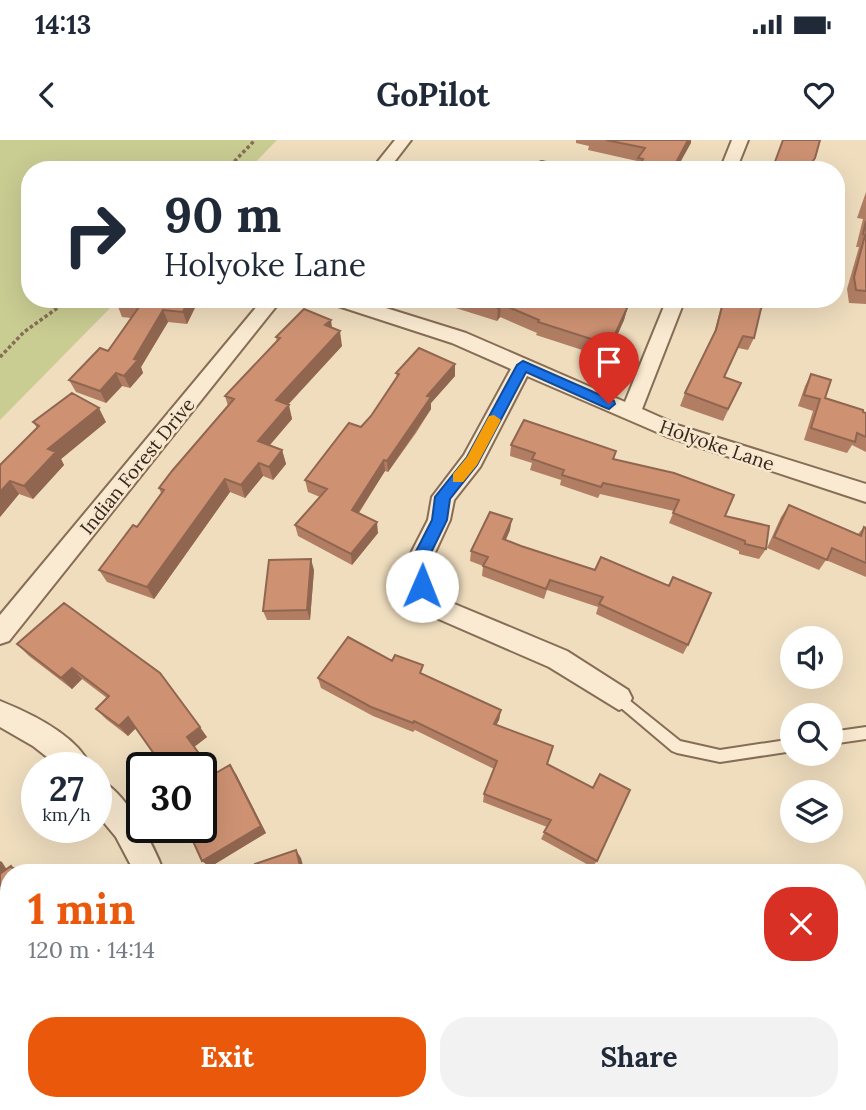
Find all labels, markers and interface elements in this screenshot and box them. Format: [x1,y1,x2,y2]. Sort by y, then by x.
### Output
text: 14:13 [35,8,91,41]
text: GoPilot [376,74,490,115]
icon: back [28,76,66,114]
icon: heart [800,76,838,114]
text: 90 m [164,183,281,245]
icon: right [49,189,140,280]
text: Holyoke Lane [164,244,366,285]
pin [579,332,639,404]
icon: arrive [590,343,628,381]
street label: Indian Forest Drive [74,393,200,539]
street label: Holyoke Lane [656,414,778,476]
position arrow [385,549,459,623]
map controls [780,626,843,843]
button: sound [780,626,843,689]
button: search [780,703,843,766]
speed limit sign: 30 [126,752,217,843]
text: 27 [49,766,84,811]
button: layers [780,780,843,843]
text: km/h [42,803,91,826]
text: 1 min [28,882,135,936]
button: close [764,887,838,961]
text: 120 m · 14:14 [28,935,155,964]
button: Exit [28,1017,426,1097]
button: Share [440,1017,838,1097]

